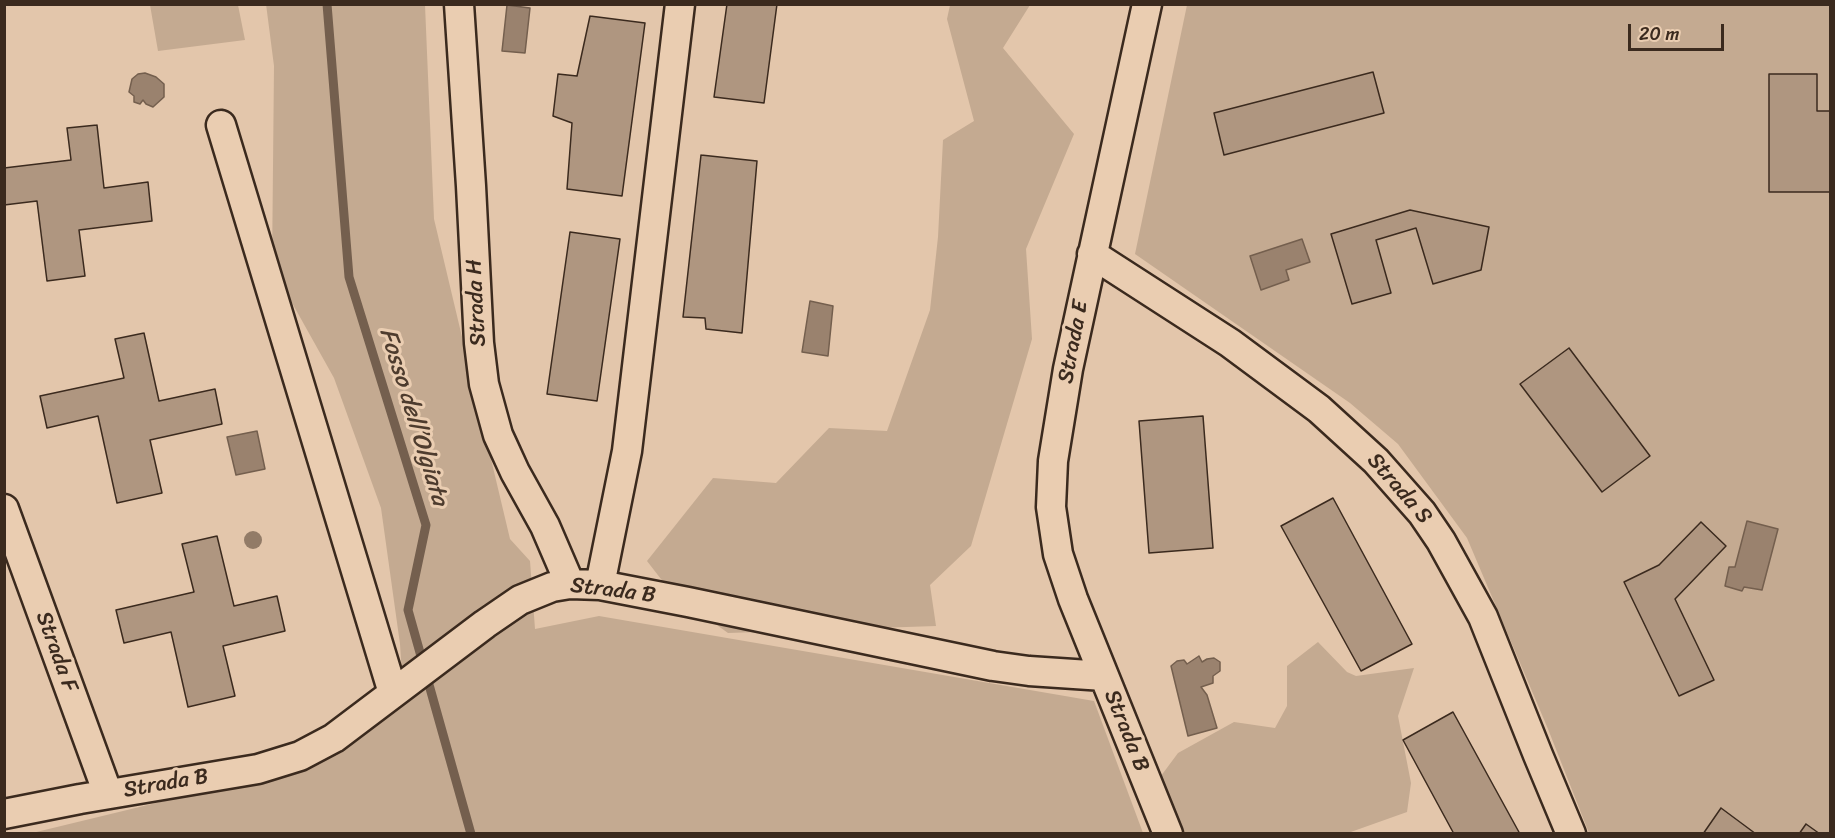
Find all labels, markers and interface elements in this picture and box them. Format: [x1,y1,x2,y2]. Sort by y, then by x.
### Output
scale bar [1631,12,1727,50]
text: 20 m [1639,18,1679,50]
street label: Strada H [462,259,492,347]
street label: Strada E [1053,298,1095,386]
water label: Fosso dell’Olgiata [372,325,454,509]
street label: Strada S [1361,448,1437,530]
street label: Strada B [569,573,657,609]
street label: Strada F [29,608,83,696]
street label: Strada B [1098,686,1154,776]
street label: Strada B [121,764,211,804]

